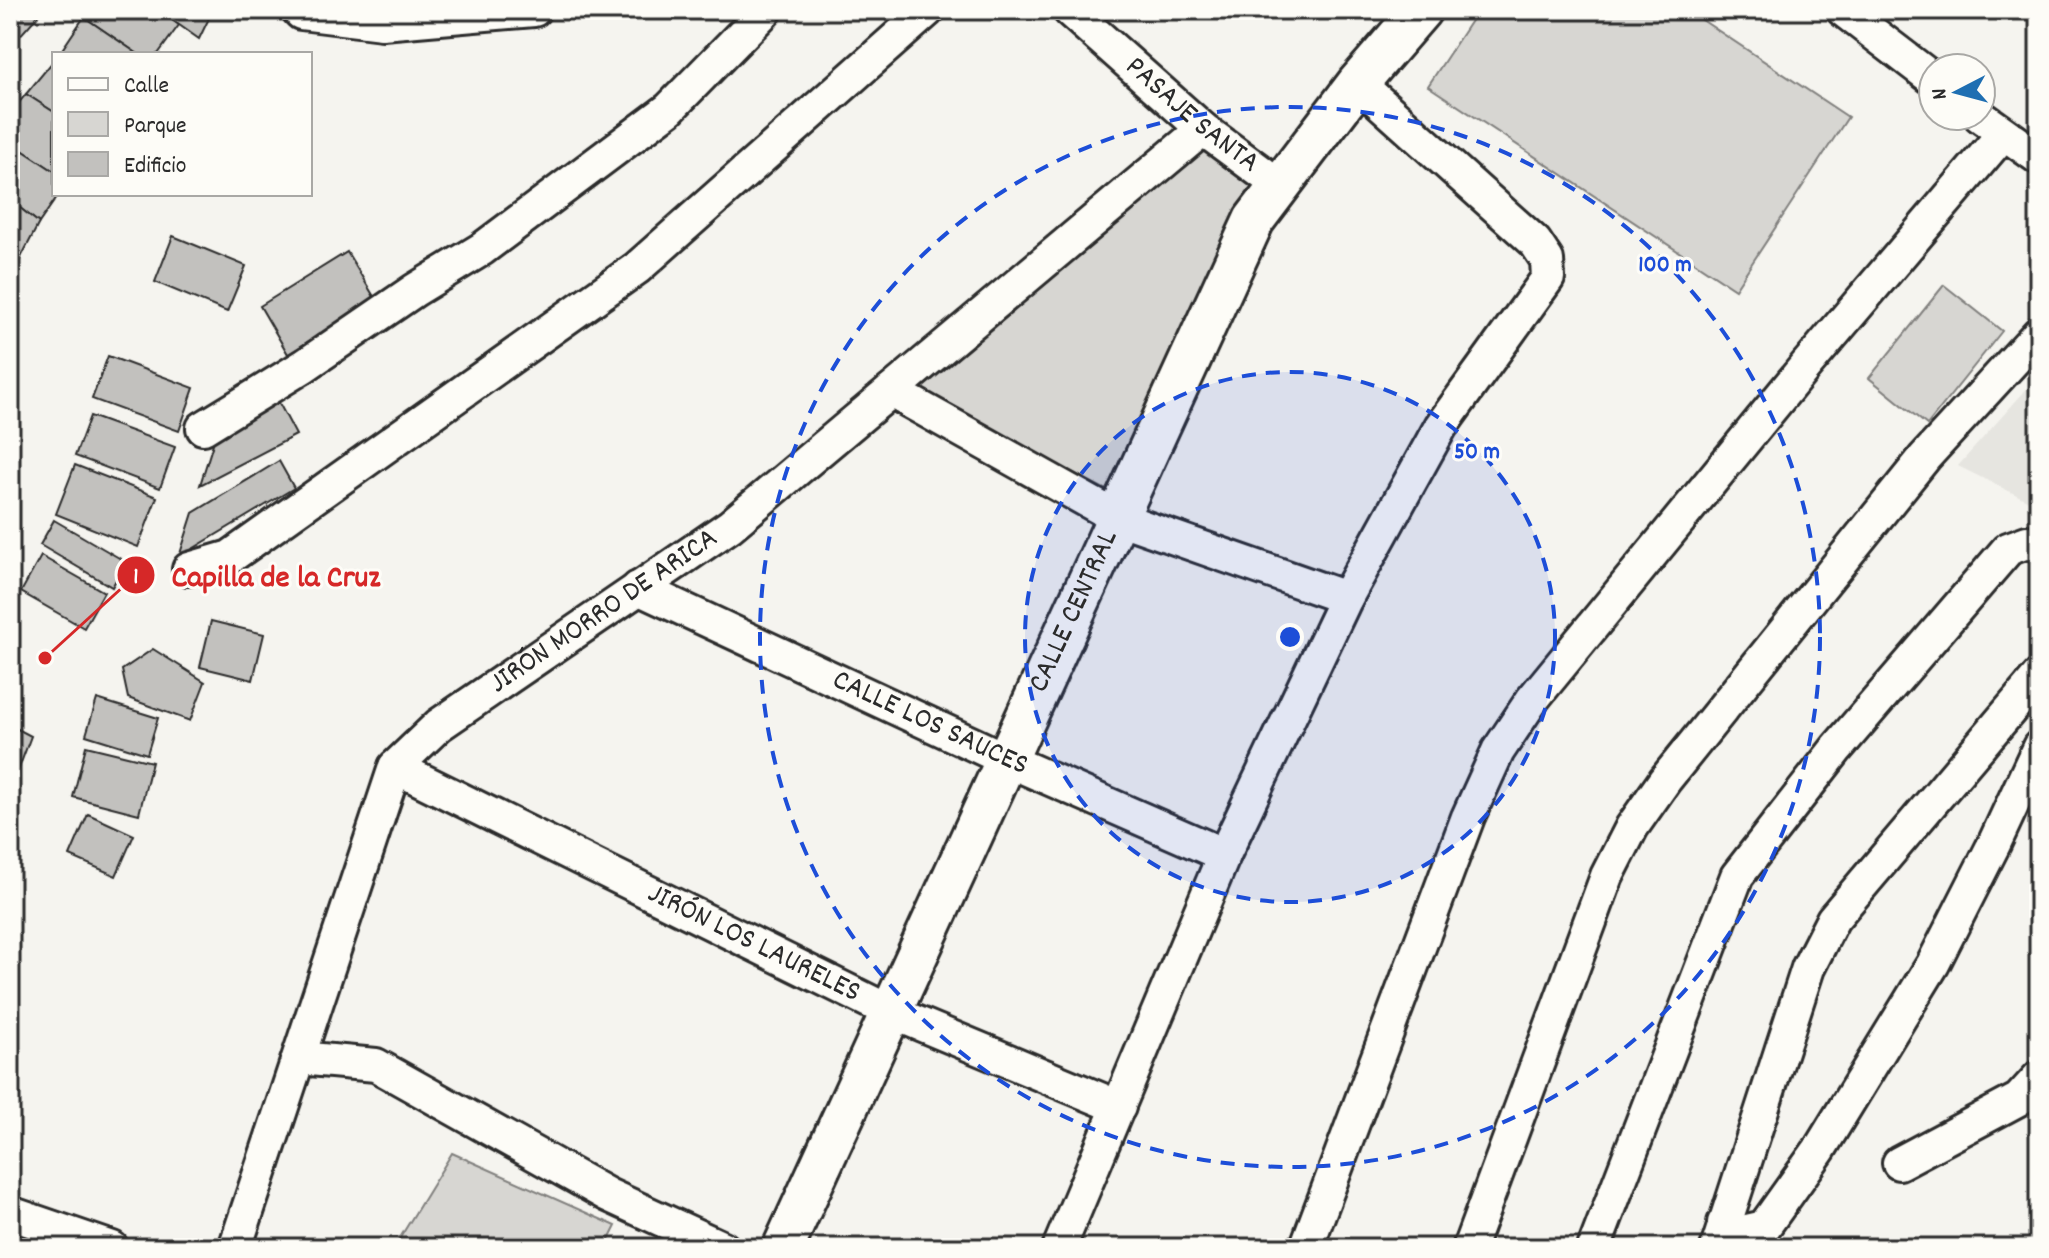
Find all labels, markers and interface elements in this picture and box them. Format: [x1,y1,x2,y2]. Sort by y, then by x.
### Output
street label: PASAJE SANTA [1115,47,1268,185]
legend [52,52,312,196]
north arrow [1917,52,1997,132]
text: Calle [124,70,169,104]
text: N [1925,87,1957,101]
text: Parque [124,110,187,144]
text: Edificio [124,150,186,184]
text: 100 m [1638,249,1692,283]
text: 50 m [1454,436,1500,470]
street label: JIRÓN MORRO DE ARICA [481,518,727,706]
street label: CALLE CENTRAL [1019,523,1131,700]
callout: Capilla de la Cruz [116,547,397,603]
text: Capilla de la Cruz [172,557,381,603]
text: 1 [133,561,139,595]
centre of rings [1276,623,1304,651]
street label: CALLE LOS SAUCES [825,660,1035,788]
street label: JIRÓN LOS LAURELES [640,873,868,1015]

